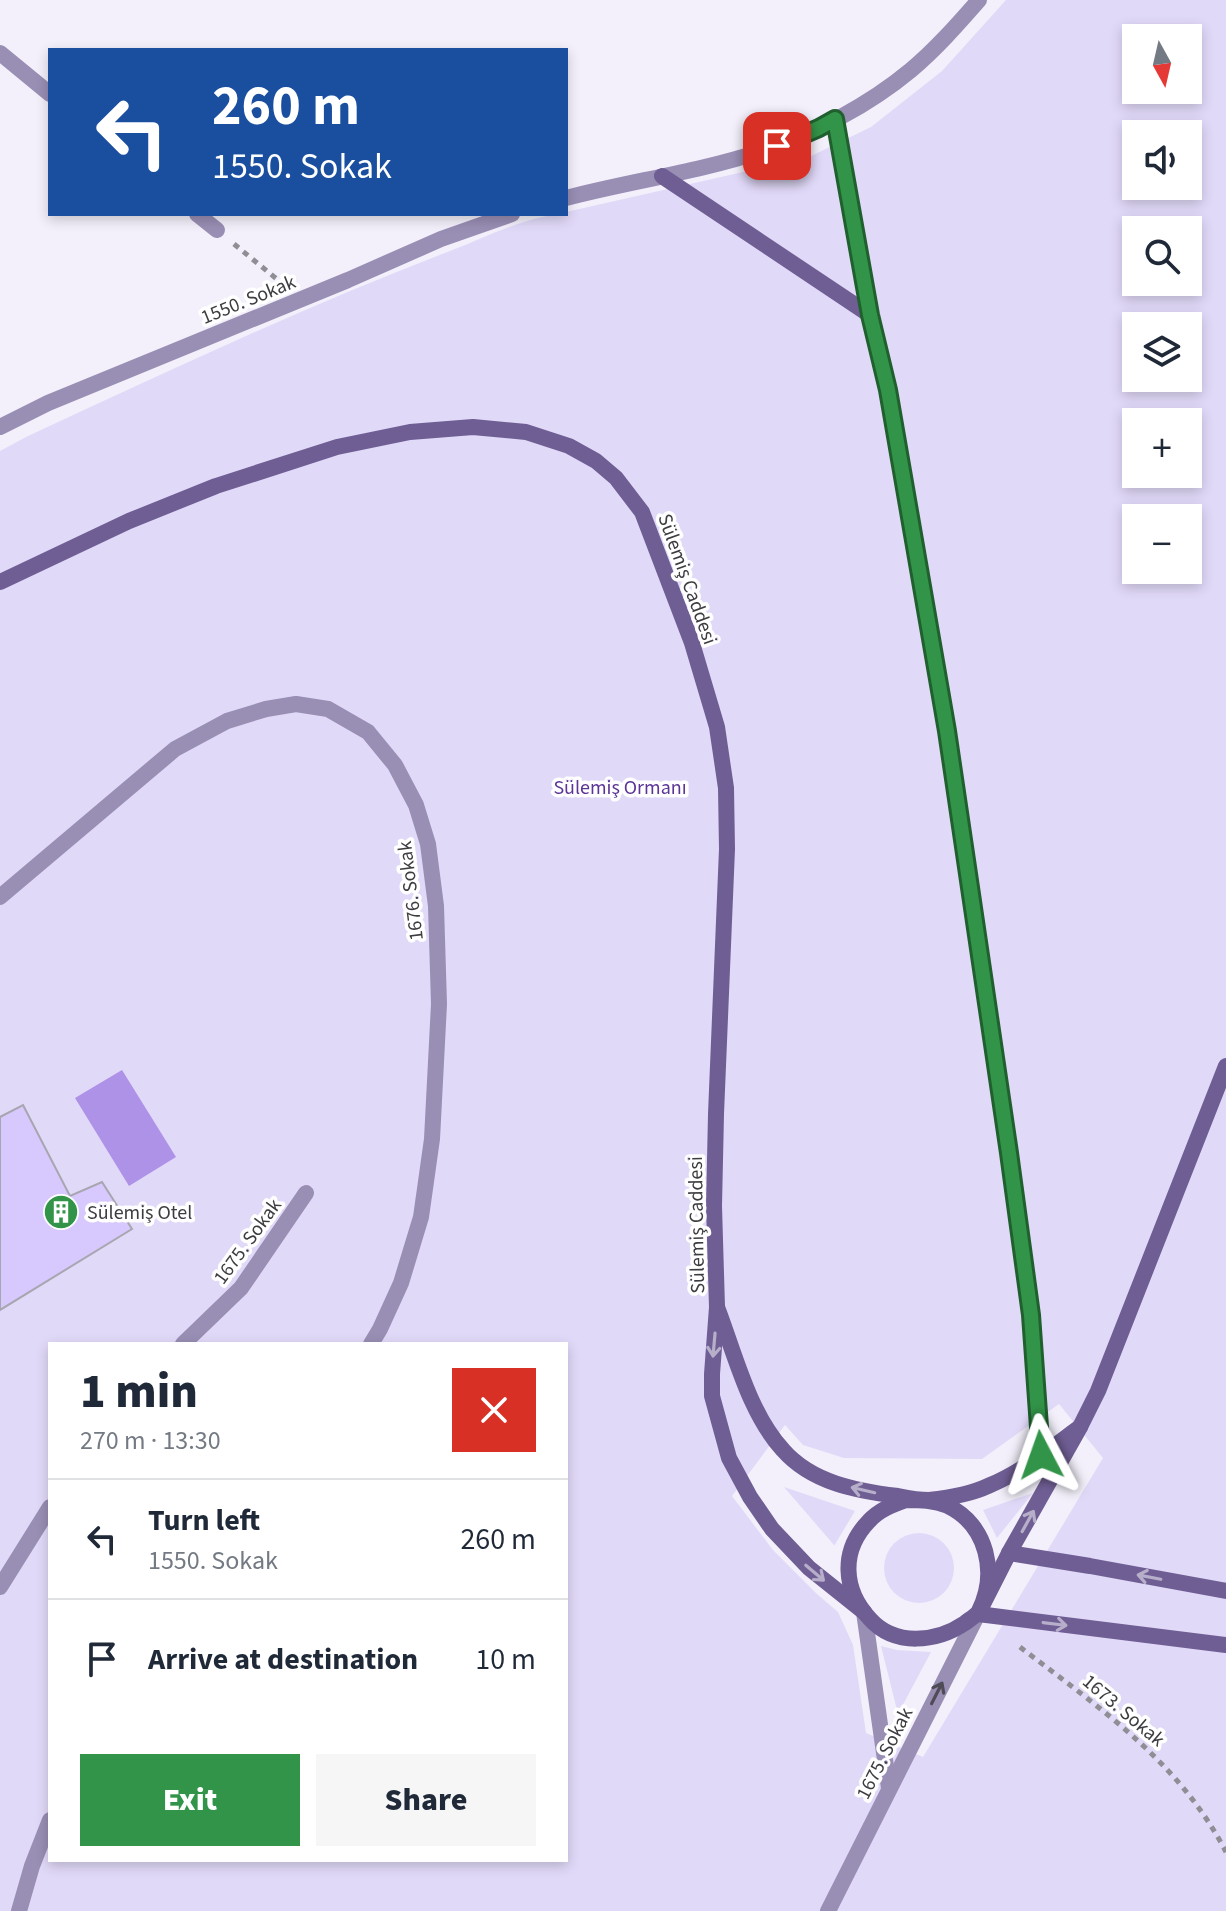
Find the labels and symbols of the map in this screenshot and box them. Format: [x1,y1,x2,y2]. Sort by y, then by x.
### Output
north arrow [1122,24,1202,104]
pin [743,112,811,180]
street label: 1550. Sokak [197,268,300,332]
street label: Sülemiş Caddesi [650,510,724,649]
park label: Sülemiş Ormanı [553,774,687,802]
street label: 1676. Sokak [391,839,431,942]
street label: Sülemiş Caddesi [682,1156,712,1294]
building icon: Sülemiş Otel [42,1193,80,1231]
street label: 1675. Sokak [207,1193,289,1290]
place label: Sülemiş Otel [87,1199,192,1227]
one-way arrow [706,1331,721,1358]
position arrow [999,1413,1083,1497]
one-way arrow [850,1482,876,1497]
one-way arrow [1020,1510,1036,1533]
one-way arrow [805,1564,825,1582]
one-way arrow [1137,1568,1163,1583]
one-way arrow [1042,1617,1067,1632]
street label: 1673. Sokak [1076,1668,1171,1754]
one-way arrow [930,1682,945,1706]
street label: 1675. Sokak [850,1702,920,1804]

